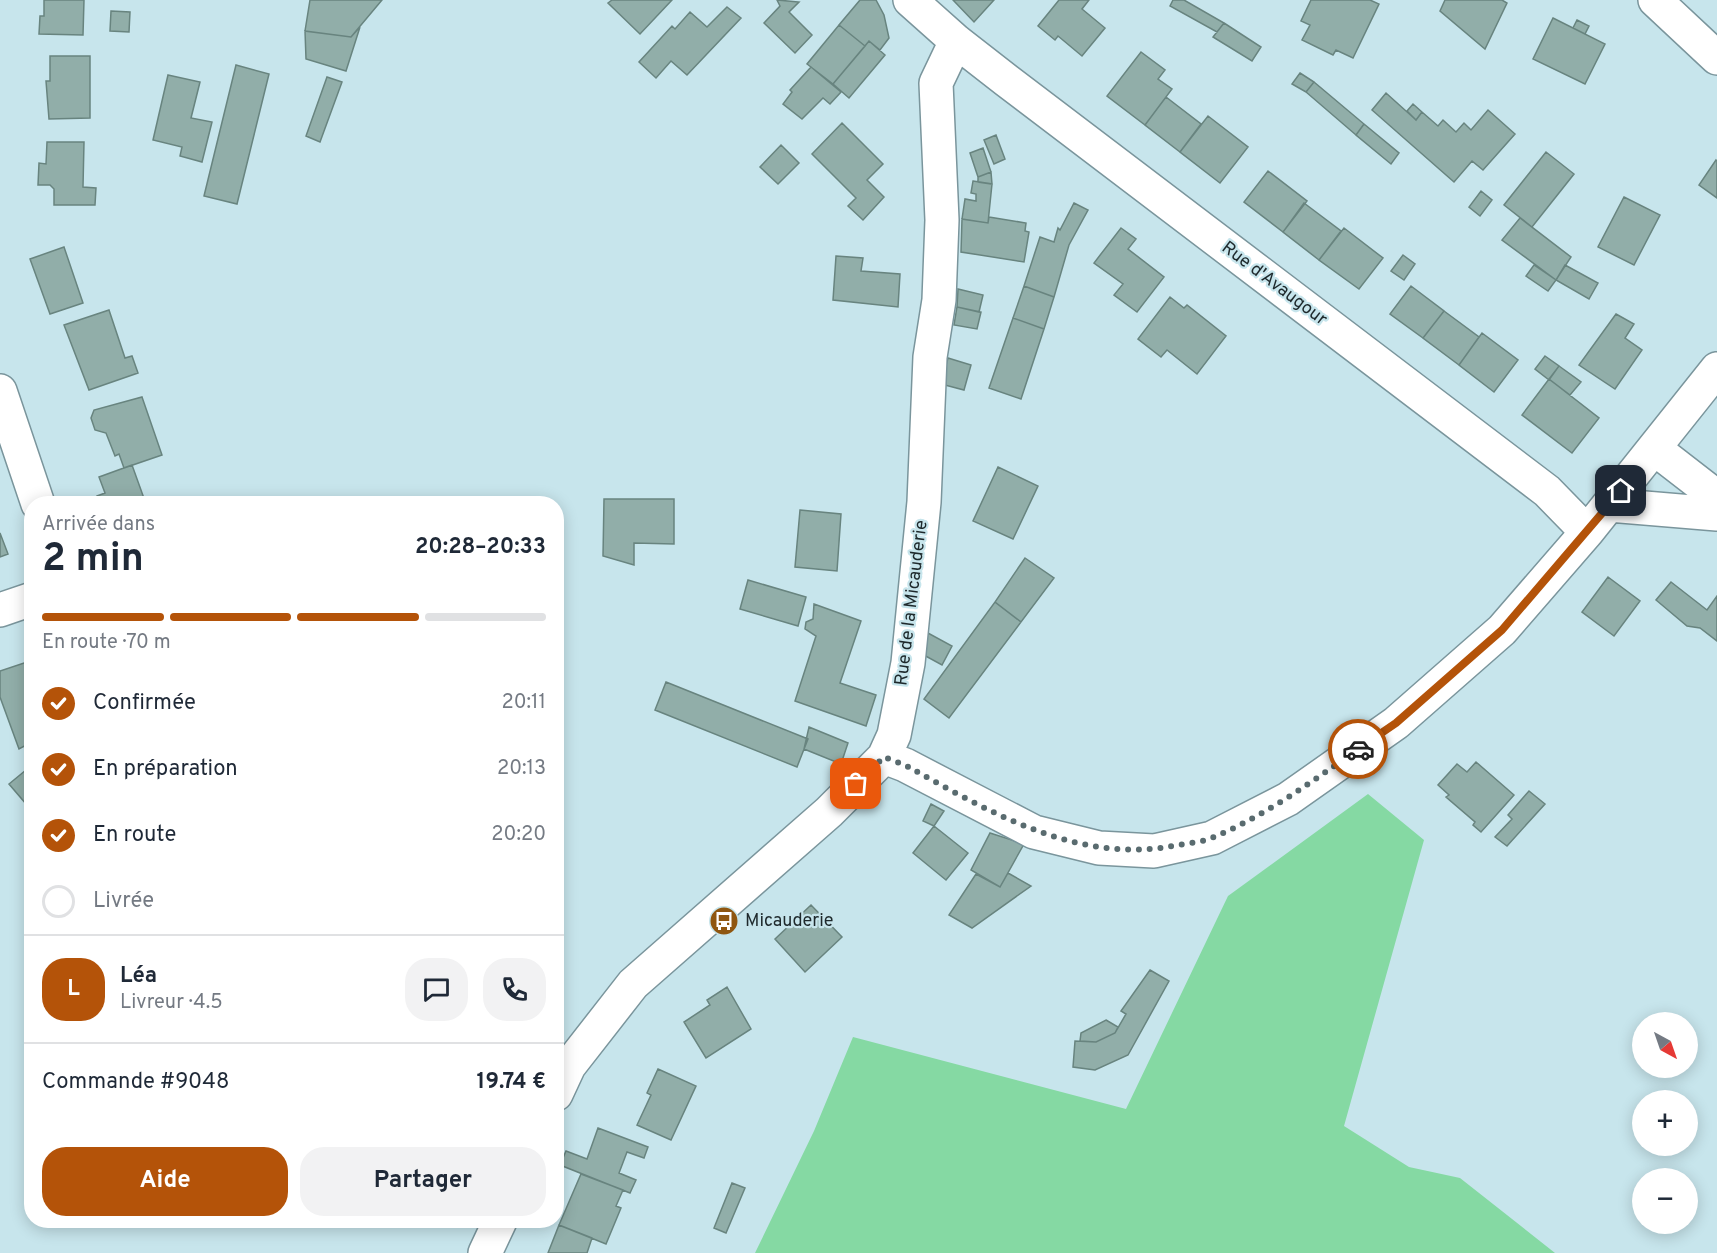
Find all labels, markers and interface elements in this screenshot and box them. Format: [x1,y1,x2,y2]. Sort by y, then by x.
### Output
street label: Rue d'Avaugour [1216,237,1332,331]
pin [1595,465,1646,516]
icon: home [1604,474,1637,507]
text: Arrivée dans [42,512,155,538]
street label: Rue de la Micauderie [890,519,934,687]
text: 20:28–20:33 [415,534,546,561]
text: 2 min [42,536,144,585]
text: En route · 70 m [42,630,171,656]
icon: check [42,687,75,720]
text: Confirmée [93,690,196,717]
text: 20:11 [502,690,546,716]
courier [1328,719,1388,779]
icon: car [1342,733,1375,766]
icon: check [42,753,75,786]
text: En préparation [93,756,238,783]
text: 20:13 [497,756,546,782]
pin [830,758,881,809]
icon: bag [839,767,872,800]
icon: check [42,819,75,852]
text: En route [93,822,176,849]
text: 20:20 [491,822,546,848]
text: Livrée [93,888,154,915]
bus stop icon: Micauderie [708,905,740,937]
place label: Micauderie [745,910,834,933]
button: chat [405,958,468,1021]
button: phone [483,958,546,1021]
text: Léa [120,963,157,990]
text: L [67,976,80,1003]
text: Livreur · 4.5 [120,990,223,1016]
north arrow [1632,1012,1698,1078]
map controls [1632,1012,1698,1234]
text: Commande #9048 [42,1069,229,1096]
text: 19.74 € [477,1069,546,1096]
button: + [1632,1090,1698,1156]
button: Aide [42,1147,288,1216]
button: Partager [300,1147,546,1216]
button: − [1632,1168,1698,1234]

